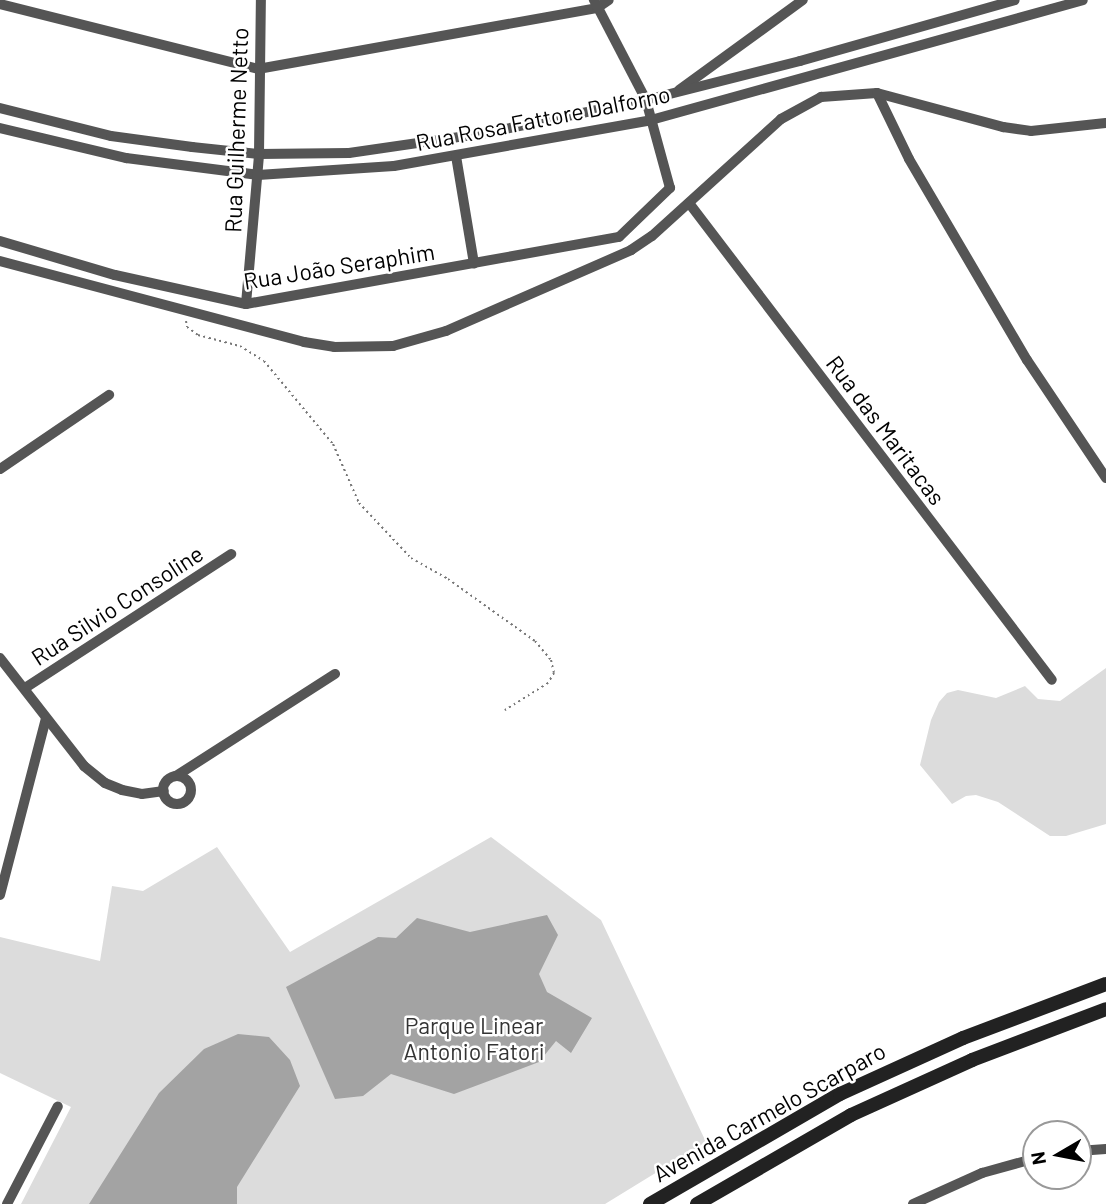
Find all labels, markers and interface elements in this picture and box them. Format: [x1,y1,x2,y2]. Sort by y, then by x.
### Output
street label: Rua Guilherme Netto [219,27,253,233]
street label: Rua Rosa Fattore Dalforno [413,80,673,156]
street label: Rua João Seraphim [242,237,436,295]
street label: Rua das Maritacas [821,350,951,510]
street label: Rua Silvio Consoline [26,539,208,671]
park label: Parque Linear Antonio Fatori [403,1011,545,1065]
street label: Avenida Carmelo Scarparo [648,1037,890,1187]
north arrow [1022,1120,1092,1190]
text: N [1025,1150,1050,1167]

